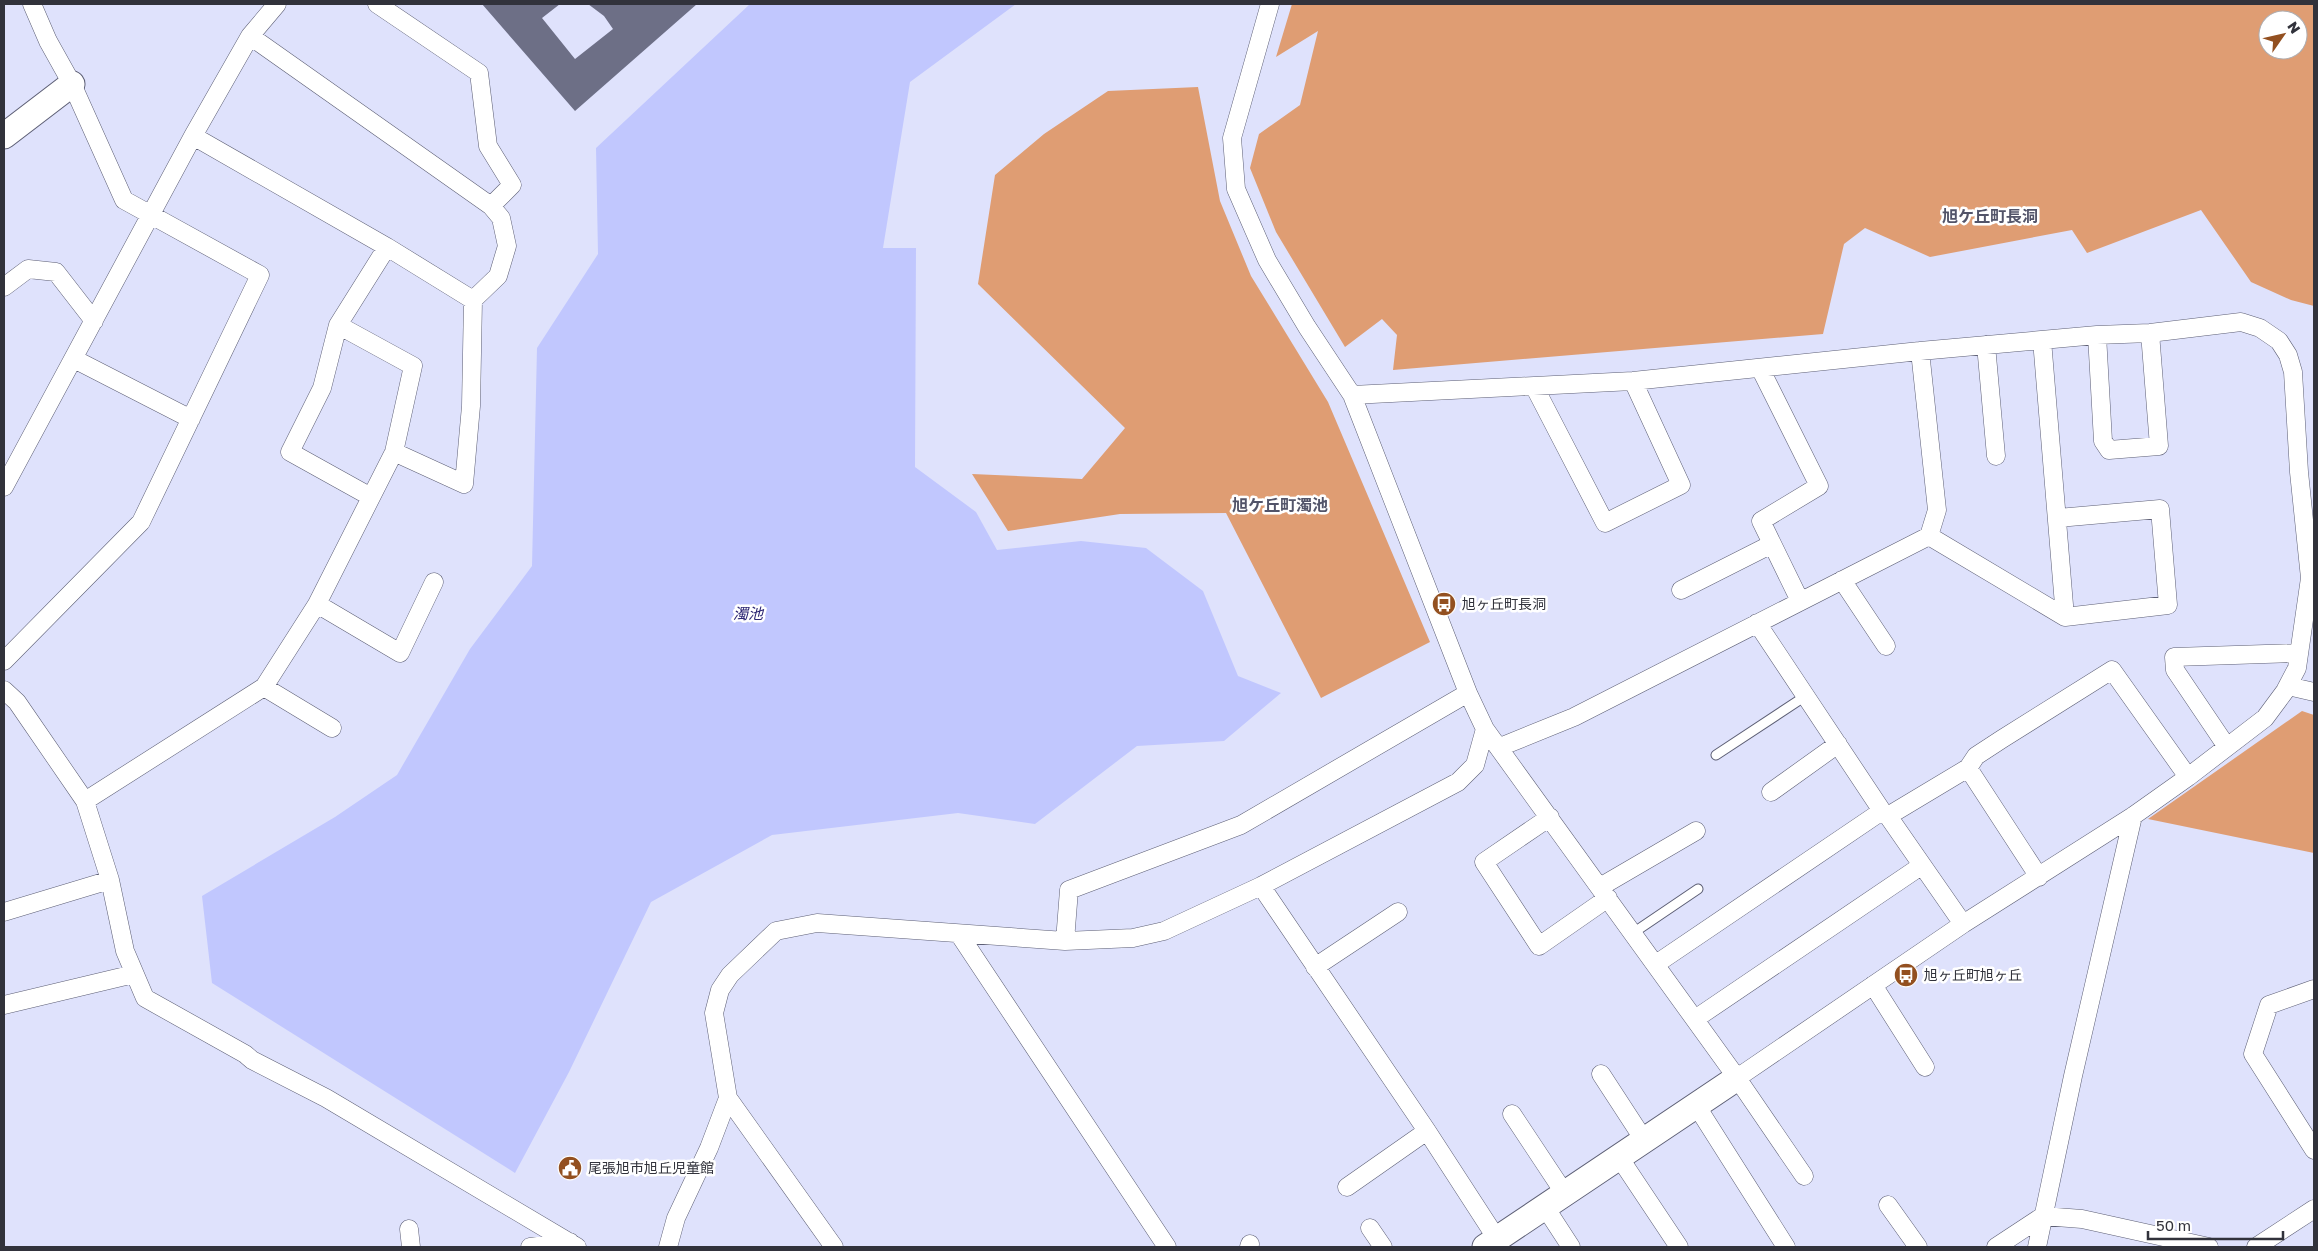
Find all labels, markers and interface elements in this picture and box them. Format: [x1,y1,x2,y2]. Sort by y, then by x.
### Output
north arrow [2258,10,2308,60]
text: N [2284,18,2304,37]
district label: 旭ケ丘町長洞 [1942,206,2038,226]
district label: 旭ケ丘町濁池 [1232,495,1328,515]
bus stop icon: 旭ヶ丘町長洞 [1431,591,1457,617]
place label: 旭ヶ丘町長洞 [1462,595,1546,612]
water label: 濁池 [733,604,765,622]
bus stop icon: 旭ヶ丘町旭ヶ丘 [1893,962,1919,988]
place label: 旭ヶ丘町旭ヶ丘 [1924,966,2022,983]
public building icon: 尾張旭市旭丘児童館 [557,1155,583,1181]
place label: 尾張旭市旭丘児童館 [588,1159,714,1176]
scale bar [2148,1208,2283,1240]
text: 50 m [2156,1216,2191,1234]

